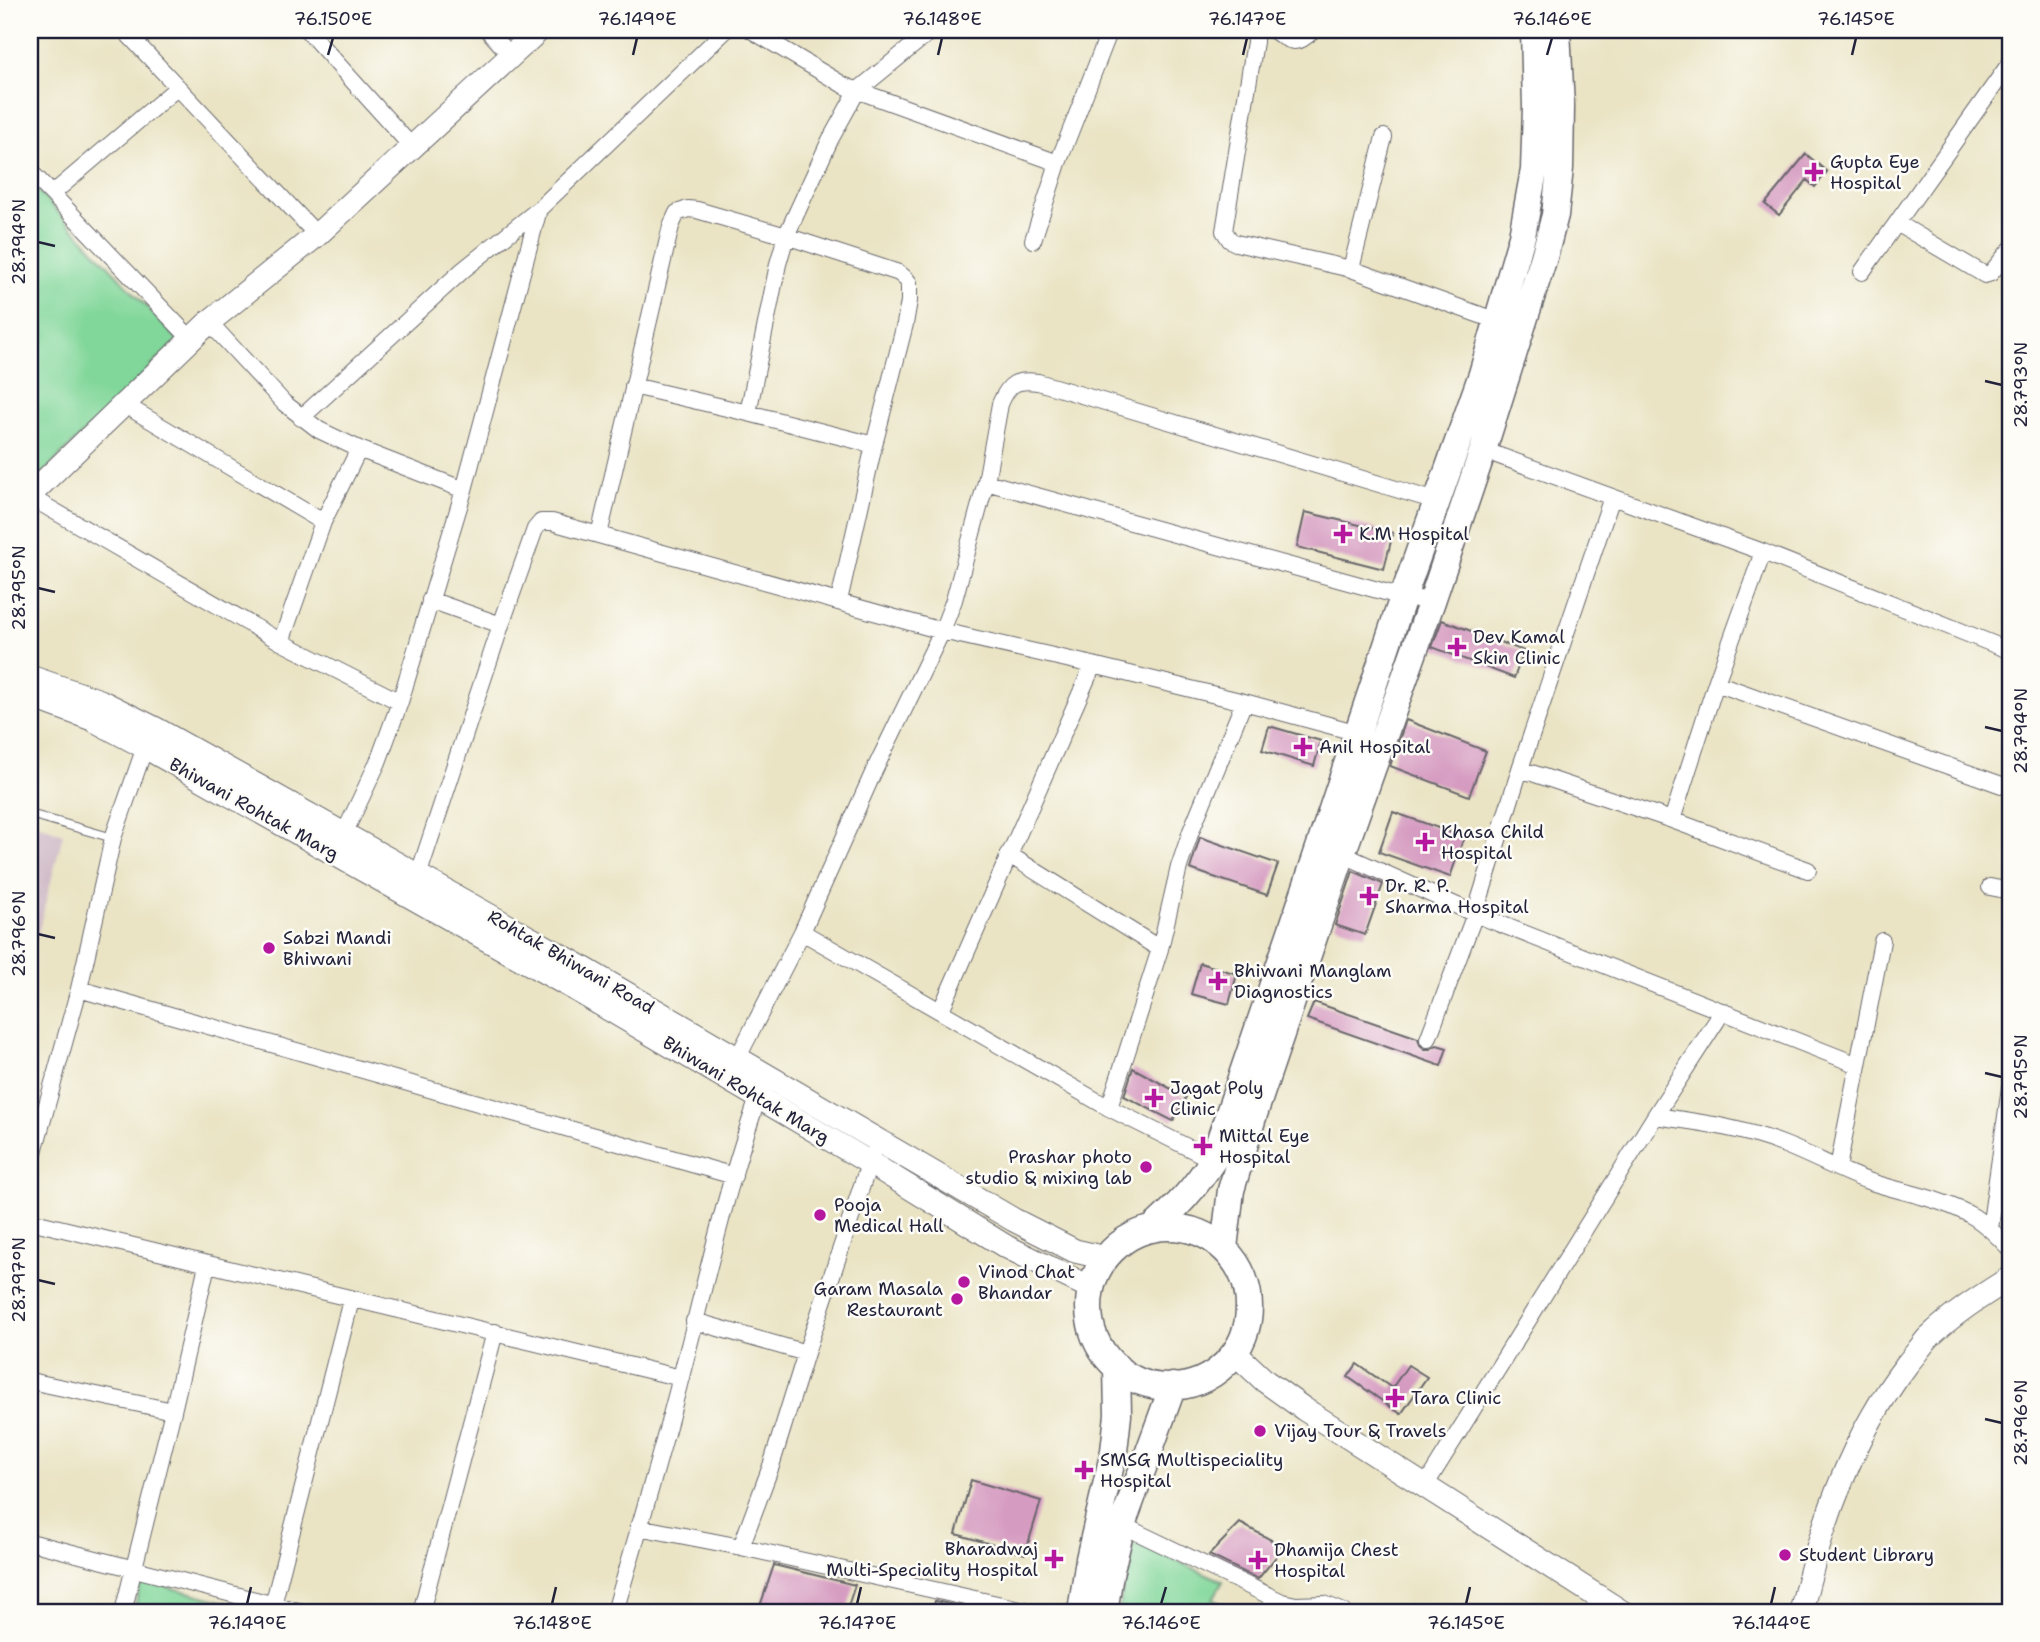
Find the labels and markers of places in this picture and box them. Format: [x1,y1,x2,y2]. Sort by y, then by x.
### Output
place label: Gupta Eye Hospital [1830,150,1920,195]
marker: Gupta Eye Hospital [1804,162,1824,182]
place label: K.M Hospital [1359,522,1470,546]
marker: K.M Hospital [1333,524,1353,544]
place label: Dev Kamal Skin Clinic [1473,625,1565,670]
marker: Dev Kamal Skin Clinic [1447,637,1467,657]
place label: Anil Hospital [1319,735,1431,759]
marker: Anil Hospital [1293,737,1313,757]
place label: Khasa Child Hospital [1441,820,1544,865]
marker: Khasa Child Hospital [1415,832,1435,852]
place label: Dr. R. P. Sharma Hospital [1385,874,1529,919]
marker: Dr. R. P. Sharma Hospital [1359,886,1379,906]
place label: Sabzi Mandi Bhiwani [283,926,392,971]
marker: Sabzi Mandi Bhiwani [261,940,277,956]
place label: Bhiwani Manglam Diagnostics [1234,959,1392,1004]
marker: Bhiwani Manglam Diagnostics [1208,971,1228,991]
place label: Jagat Poly Clinic [1170,1076,1264,1121]
marker: Jagat Poly Clinic [1144,1088,1164,1108]
place label: Mittal Eye Hospital [1219,1124,1310,1169]
marker: Mittal Eye Hospital [1193,1136,1213,1156]
place label: Prashar photo studio & mixing lab [965,1145,1132,1190]
marker: Prashar photo studio & mixing lab [1138,1159,1154,1175]
place label: Pooja Medical Hall [834,1193,944,1238]
marker: Pooja Medical Hall [812,1207,828,1223]
place label: Vinod Chat Bhandar [978,1260,1075,1305]
marker: Vinod Chat Bhandar [956,1274,972,1290]
place label: Garam Masala Restaurant [814,1277,943,1322]
marker: Garam Masala Restaurant [949,1291,965,1307]
place label: Tara Clinic [1411,1386,1501,1410]
marker: Tara Clinic [1385,1388,1405,1408]
place label: Vijay Tour & Travels [1274,1419,1447,1443]
marker: Vijay Tour & Travels [1252,1423,1268,1439]
place label: SMSG Multispeciality Hospital [1100,1448,1283,1493]
marker: SMSG Multispeciality Hospital [1074,1460,1094,1480]
place label: Bharadwaj Multi-Speciality Hospital [826,1537,1039,1582]
place label: Dhamija Chest Hospital [1274,1538,1399,1583]
place label: Student Library [1799,1543,1934,1567]
marker: Student Library [1777,1547,1793,1563]
marker: Bharadwaj Multi-Speciality Hospital [1044,1549,1064,1569]
marker: Dhamija Chest Hospital [1248,1550,1268,1570]

